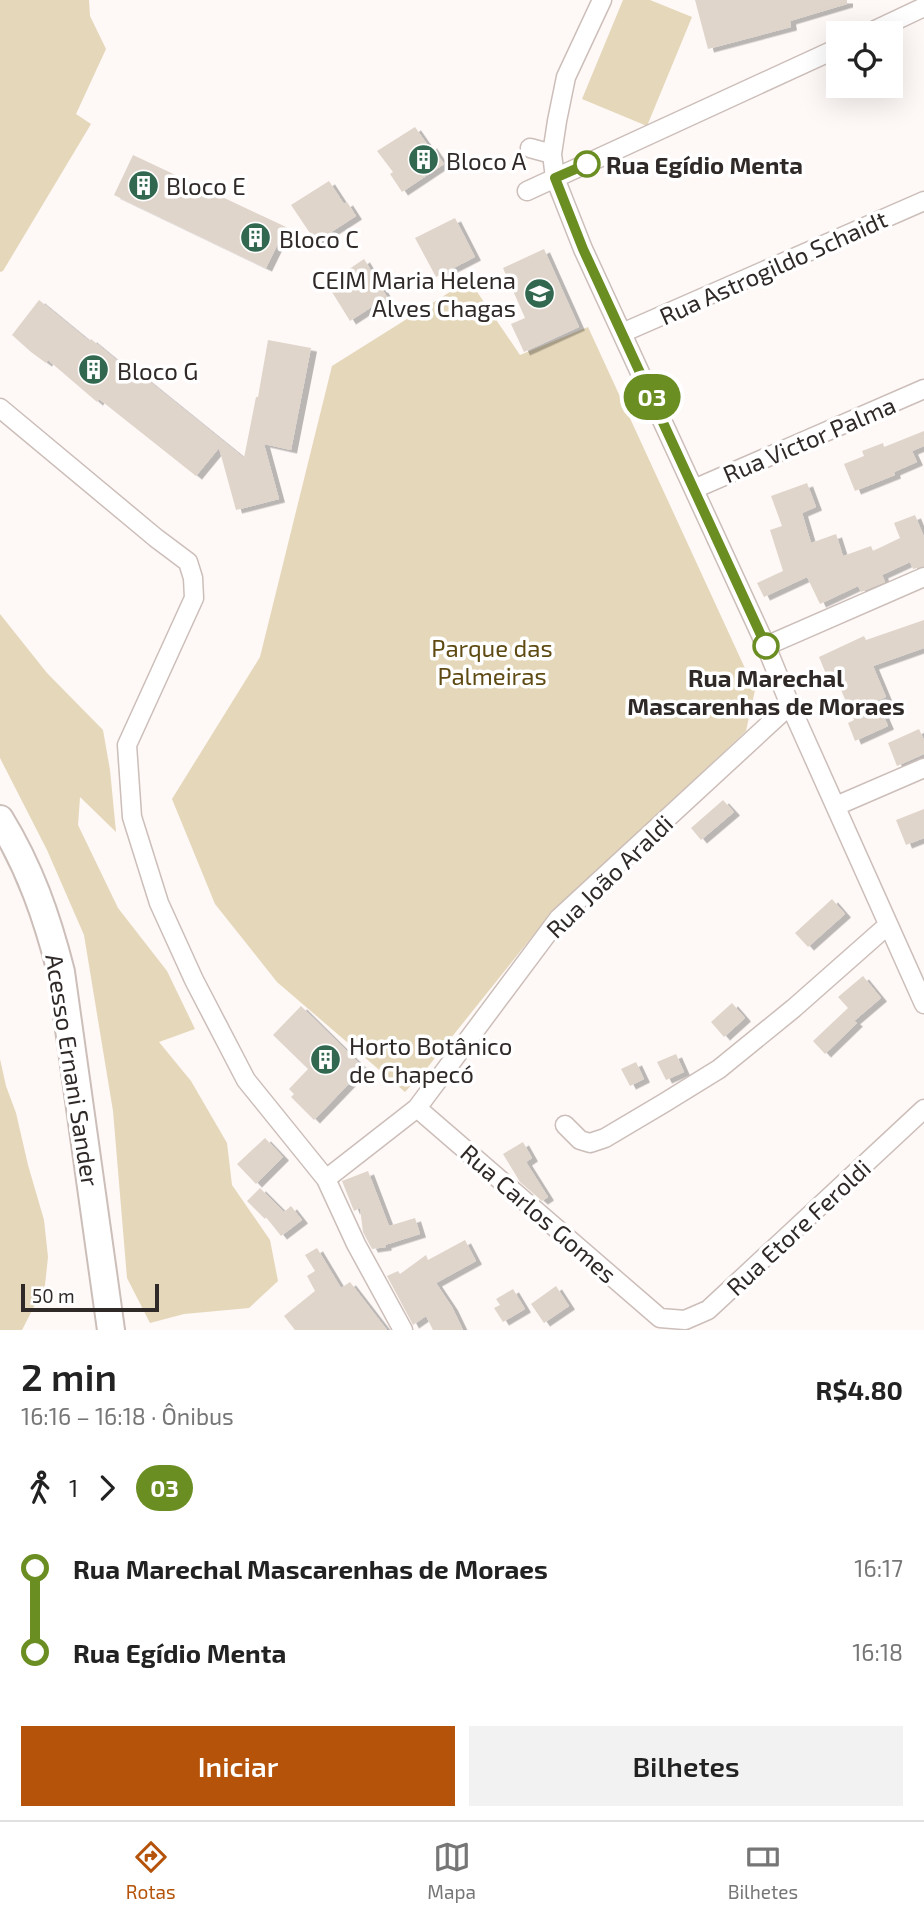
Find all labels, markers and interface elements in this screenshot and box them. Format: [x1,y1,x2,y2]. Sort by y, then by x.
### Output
map controls [826,21,903,98]
button: locate [826,21,903,98]
building icon: Bloco A [406,143,440,177]
place label: Bloco A [446,146,527,175]
place label: Rua Egídio Menta [606,150,803,179]
marker: Rua Egídio Menta [574,151,600,177]
building icon: Bloco E [126,168,160,202]
place label: Bloco E [166,171,246,200]
street label: Rua Astrogildo Schaidt [655,204,891,330]
building icon: Bloco C [239,221,273,255]
place label: Bloco C [279,224,359,253]
place label: CEIM Maria Helena Alves Chagas [312,265,516,322]
school or university icon: CEIM Maria Helena Alves Chagas [522,276,556,310]
building icon: Bloco G [77,353,111,387]
place label: Bloco G [117,356,198,385]
line badge: 03 [620,374,684,420]
text: 03 [638,382,666,411]
street label: Rua Victor Palma [718,390,900,488]
park label: Parque das Palmeiras [431,633,553,690]
marker: Rua Marechal Mascarenhas de Moraes [753,633,779,659]
place label: Rua Marechal Mascarenhas de Moraes [627,663,905,720]
street label: Rua João Araldi [540,808,678,944]
street label: Acesso Ernani Sander [40,952,106,1189]
place label: Horto Botânico de Chapecó [349,1031,512,1088]
building icon: Horto Botânico de Chapecó [309,1042,343,1076]
street label: Rua Carlos Gomes [455,1138,623,1288]
street label: Rua Etore Feroldi [720,1153,876,1301]
scale bar [21,1281,159,1313]
text: 50 m [32,1284,75,1307]
text: 2 min [21,1353,117,1399]
text: R$4.80 [816,1374,903,1405]
text: 16:16 – 16:18 · Ônibus [21,1402,234,1430]
icon: walk [21,1469,59,1507]
icon: forward [88,1469,126,1507]
text: 03 [150,1473,179,1502]
text: 1 [69,1474,78,1502]
text: Rua Marechal Mascarenhas de Moraes [73,1553,548,1584]
text: 16:17 [854,1554,903,1582]
text: Rua Egídio Menta [73,1637,286,1668]
text: 16:18 [852,1638,903,1666]
button: Iniciar [21,1726,455,1806]
button: Bilhetes [469,1726,903,1806]
tab: Rotas [126,1838,176,1903]
tab: Mapa [427,1838,476,1903]
tab: Bilhetes [728,1838,798,1903]

